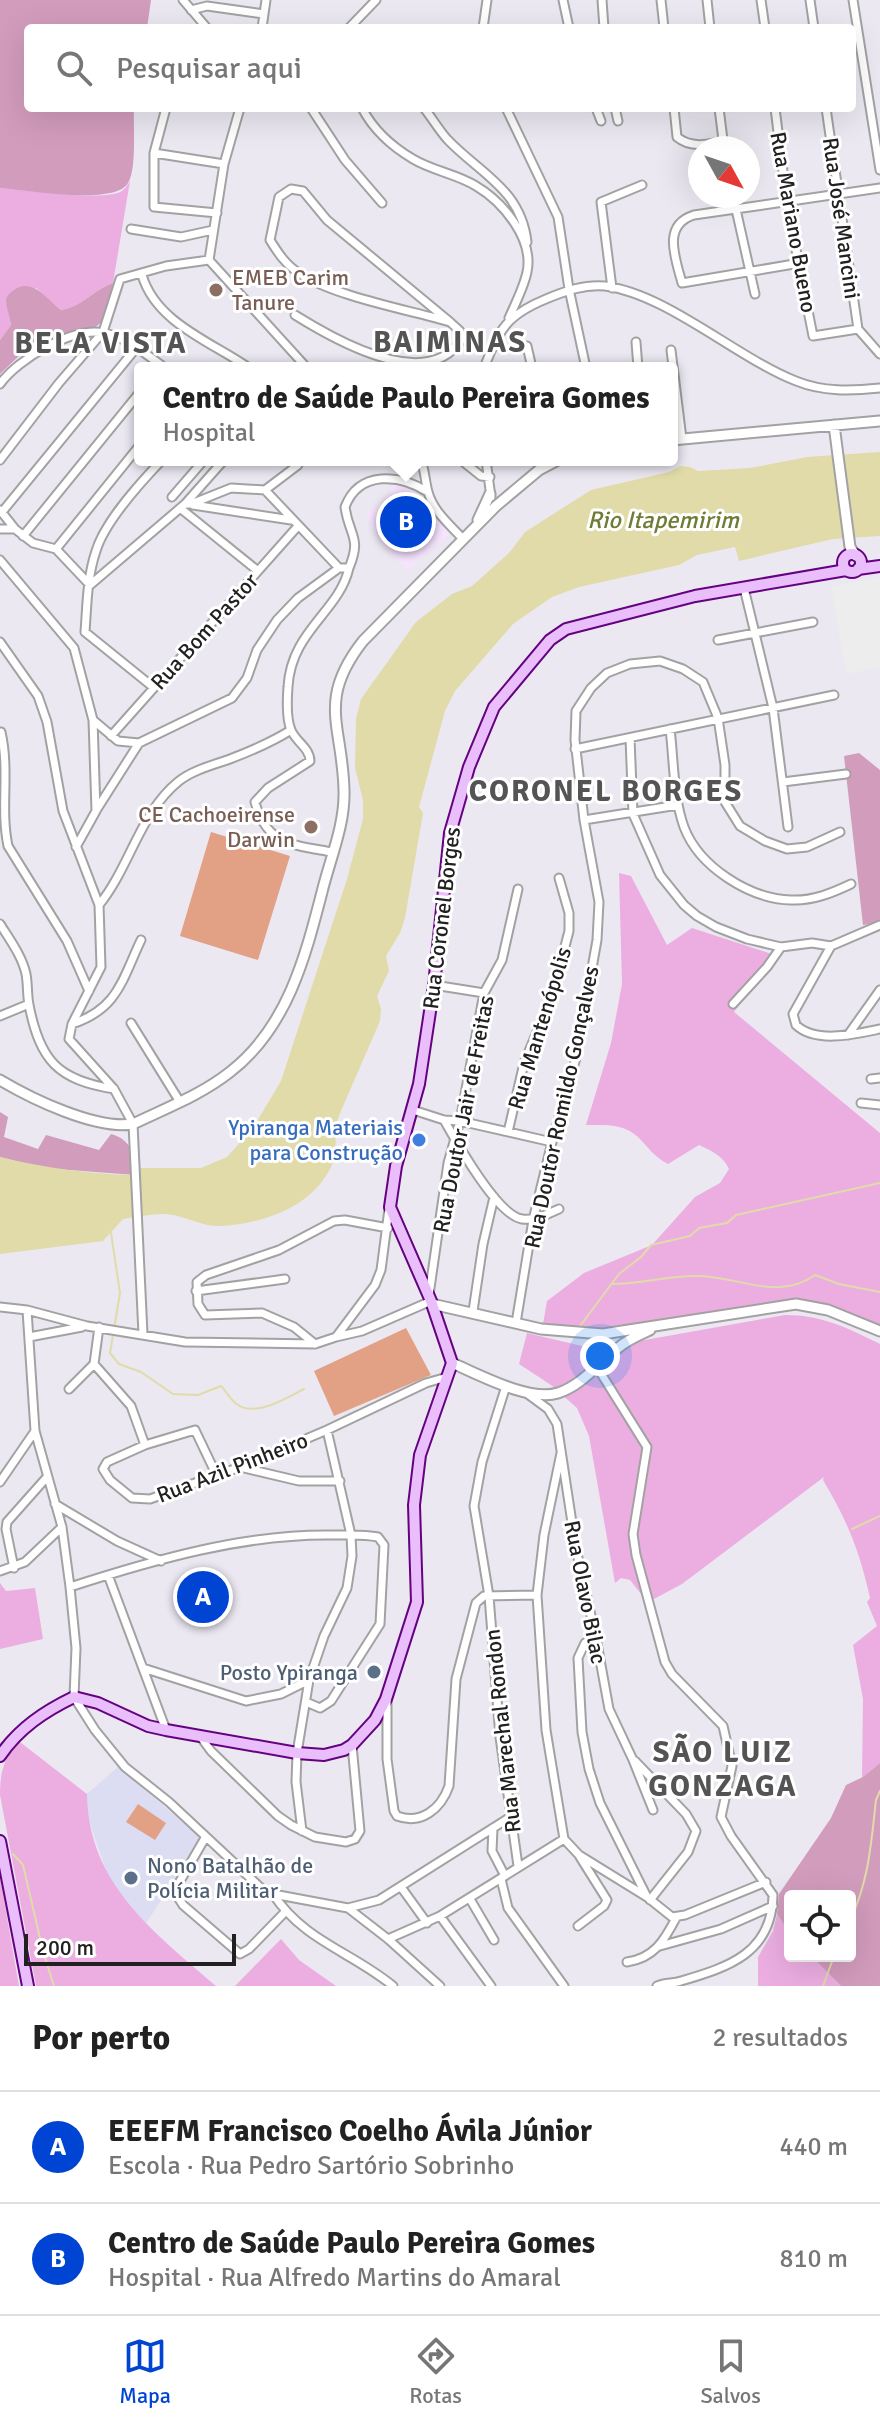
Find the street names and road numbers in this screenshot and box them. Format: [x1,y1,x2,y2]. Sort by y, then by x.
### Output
street label: Rua Mariano Bueno [764,129,823,315]
street label: Rua José Mancini [817,135,866,301]
street label: Rua Bom Pastor [145,567,264,695]
street label: Rua Coronel Borges [417,825,466,1011]
street label: Rua Mantenópolis [502,944,577,1113]
street label: Rua Doutor Romildo Gonçalves [518,963,605,1251]
street label: Rua Doutor Jair de Freitas [427,993,500,1235]
street label: Rua Azil Pinheiro [153,1426,312,1509]
street label: Rua Olavo Bilac [558,1518,613,1666]
street label: Rua Marechal Rondon [478,1628,527,1834]

